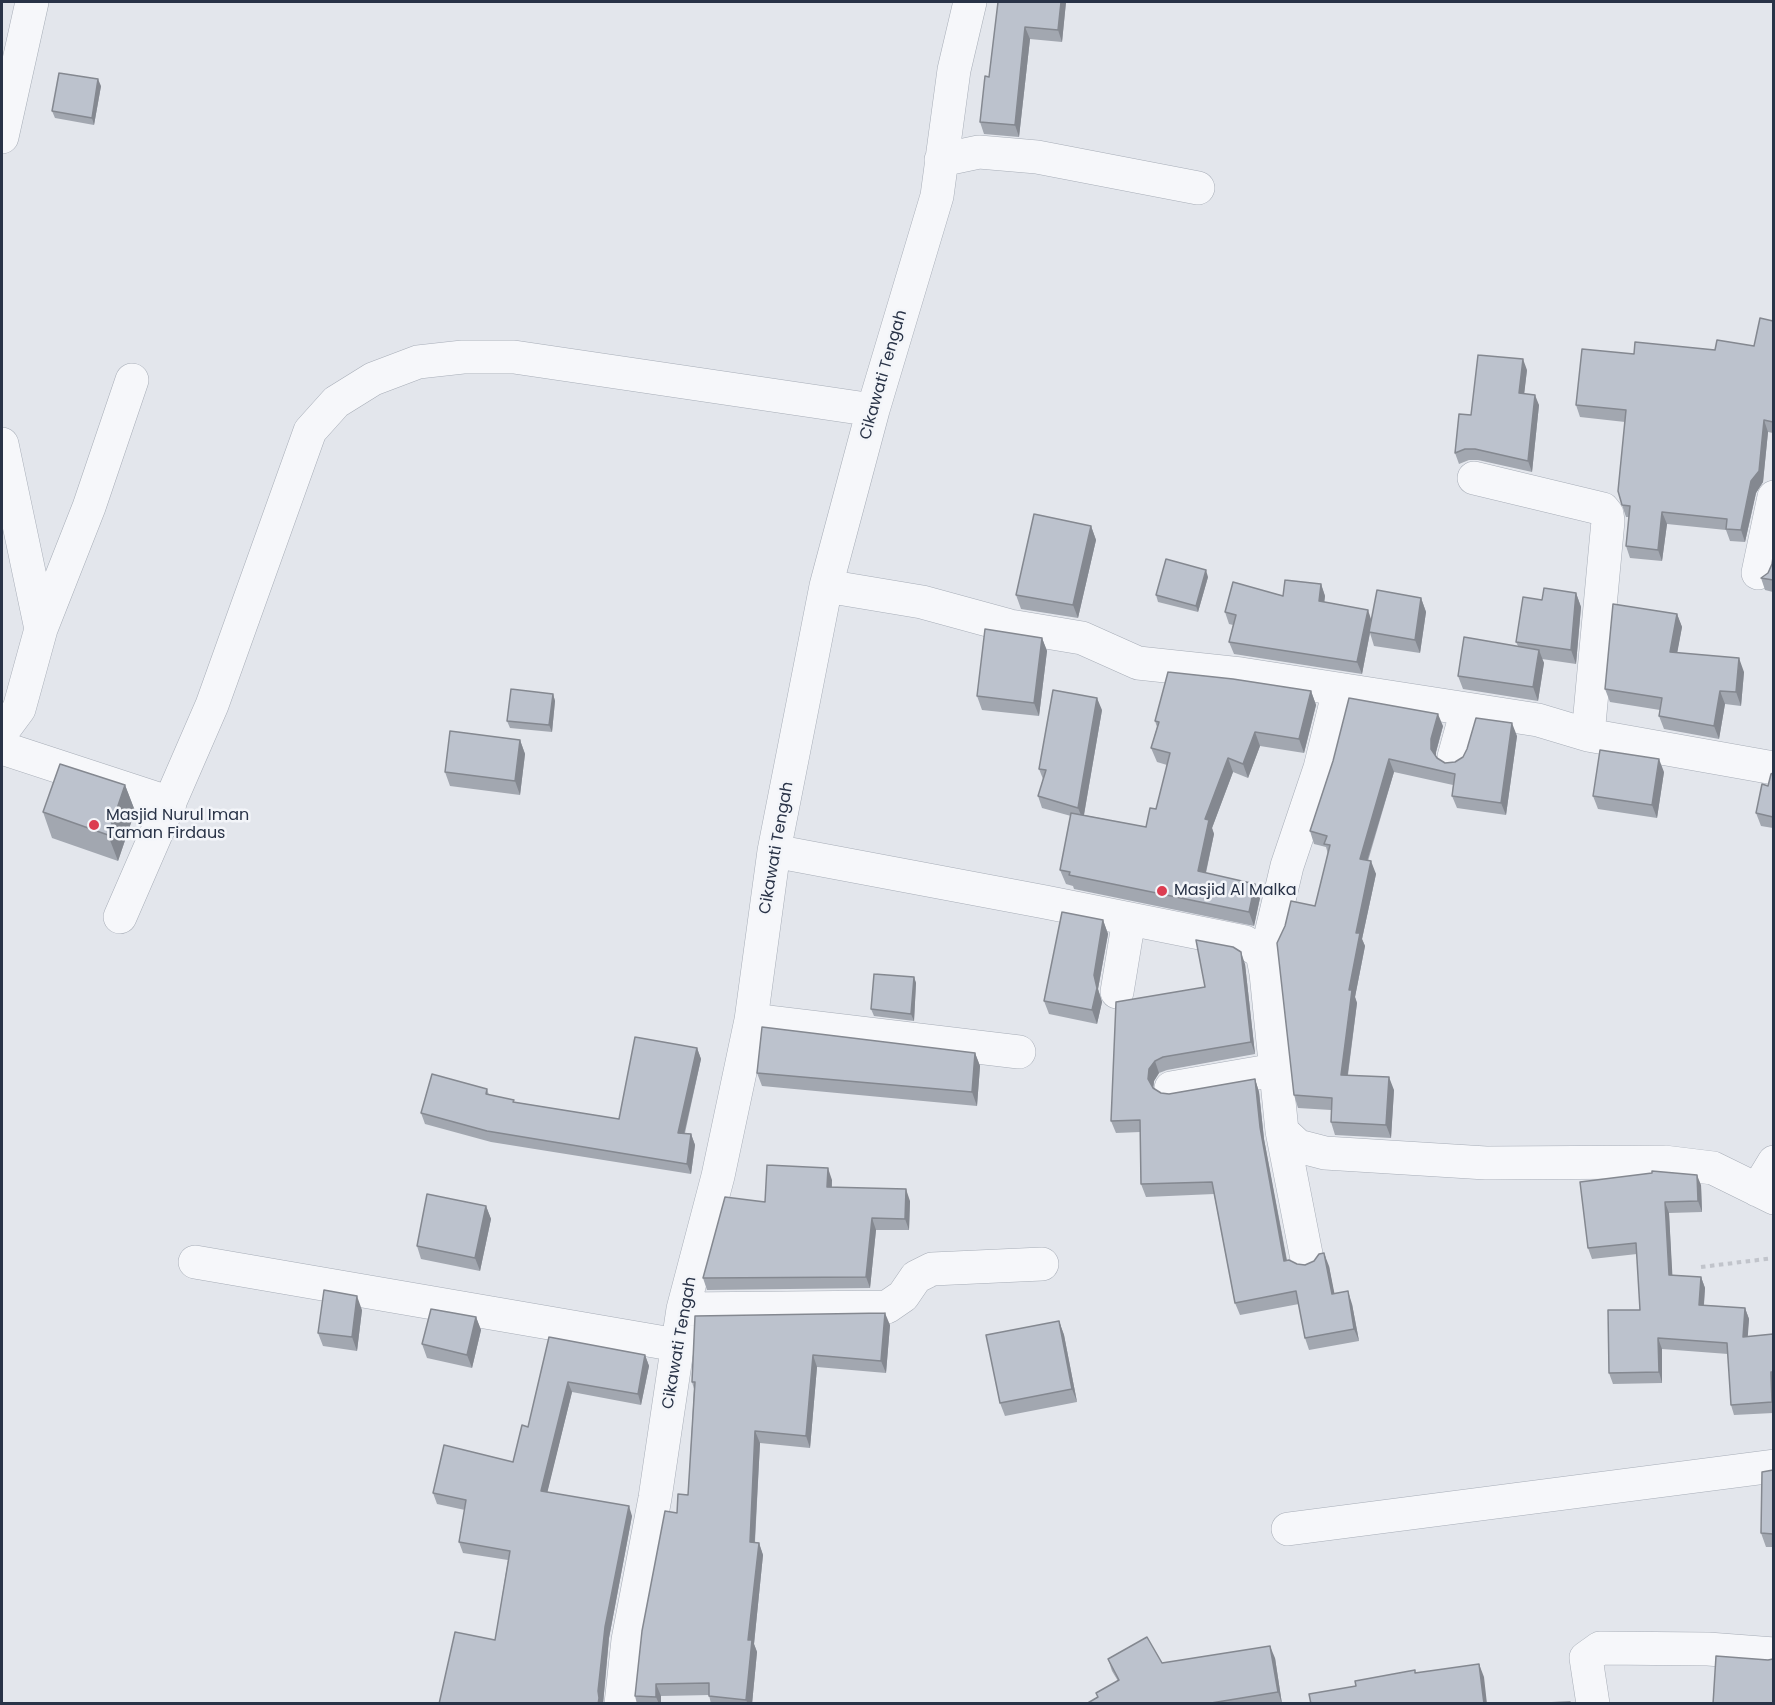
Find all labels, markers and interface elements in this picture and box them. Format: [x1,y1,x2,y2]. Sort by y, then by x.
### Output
street label: Cikawati Tengah [856,308,912,442]
street label: Cikawati Tengah [756,780,798,916]
place label: Masjid Nurul Iman Taman Firdaus [106,806,249,844]
marker: Masjid Nurul Iman Taman Firdaus [87,818,101,832]
place label: Masjid Al Malka [1174,881,1297,901]
marker: Masjid Al Malka [1155,884,1169,898]
street label: Cikawati Tengah [659,1275,701,1411]

